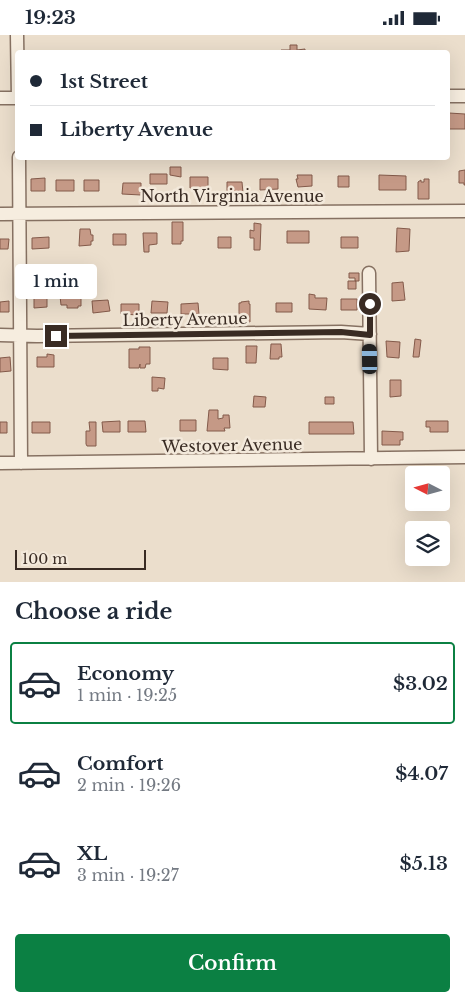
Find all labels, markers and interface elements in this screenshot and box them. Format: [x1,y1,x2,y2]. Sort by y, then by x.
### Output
text: 19:23 [25,6,76,29]
text: 1st Street [60,70,148,93]
text: Liberty Avenue [60,118,213,141]
street label: North Virginia Avenue [140,186,324,206]
callout: 1 min [15,263,97,299]
text: 1 min [33,271,79,291]
route start [359,293,381,315]
street label: Liberty Avenue [122,308,248,330]
route end [45,325,67,347]
car [362,344,377,374]
street label: Westover Avenue [160,434,303,456]
north arrow [405,466,450,511]
map controls [405,466,450,566]
button: layers [405,521,450,566]
scale bar [15,547,146,570]
text: 100 m [22,550,67,568]
text: Choose a ride [15,598,172,625]
icon: car [17,661,62,706]
text: Economy [77,662,174,685]
text: $3.02 [393,672,448,695]
text: 1 min · 19:25 [77,685,177,705]
icon: car [17,751,62,796]
text: Comfort [77,752,164,775]
text: $4.07 [395,762,448,785]
text: 2 min · 19:26 [77,775,181,795]
icon: car [17,841,62,886]
text: XL [77,842,107,865]
text: $5.13 [400,852,448,875]
text: 3 min · 19:27 [77,865,179,885]
button: Confirm [15,934,450,992]

